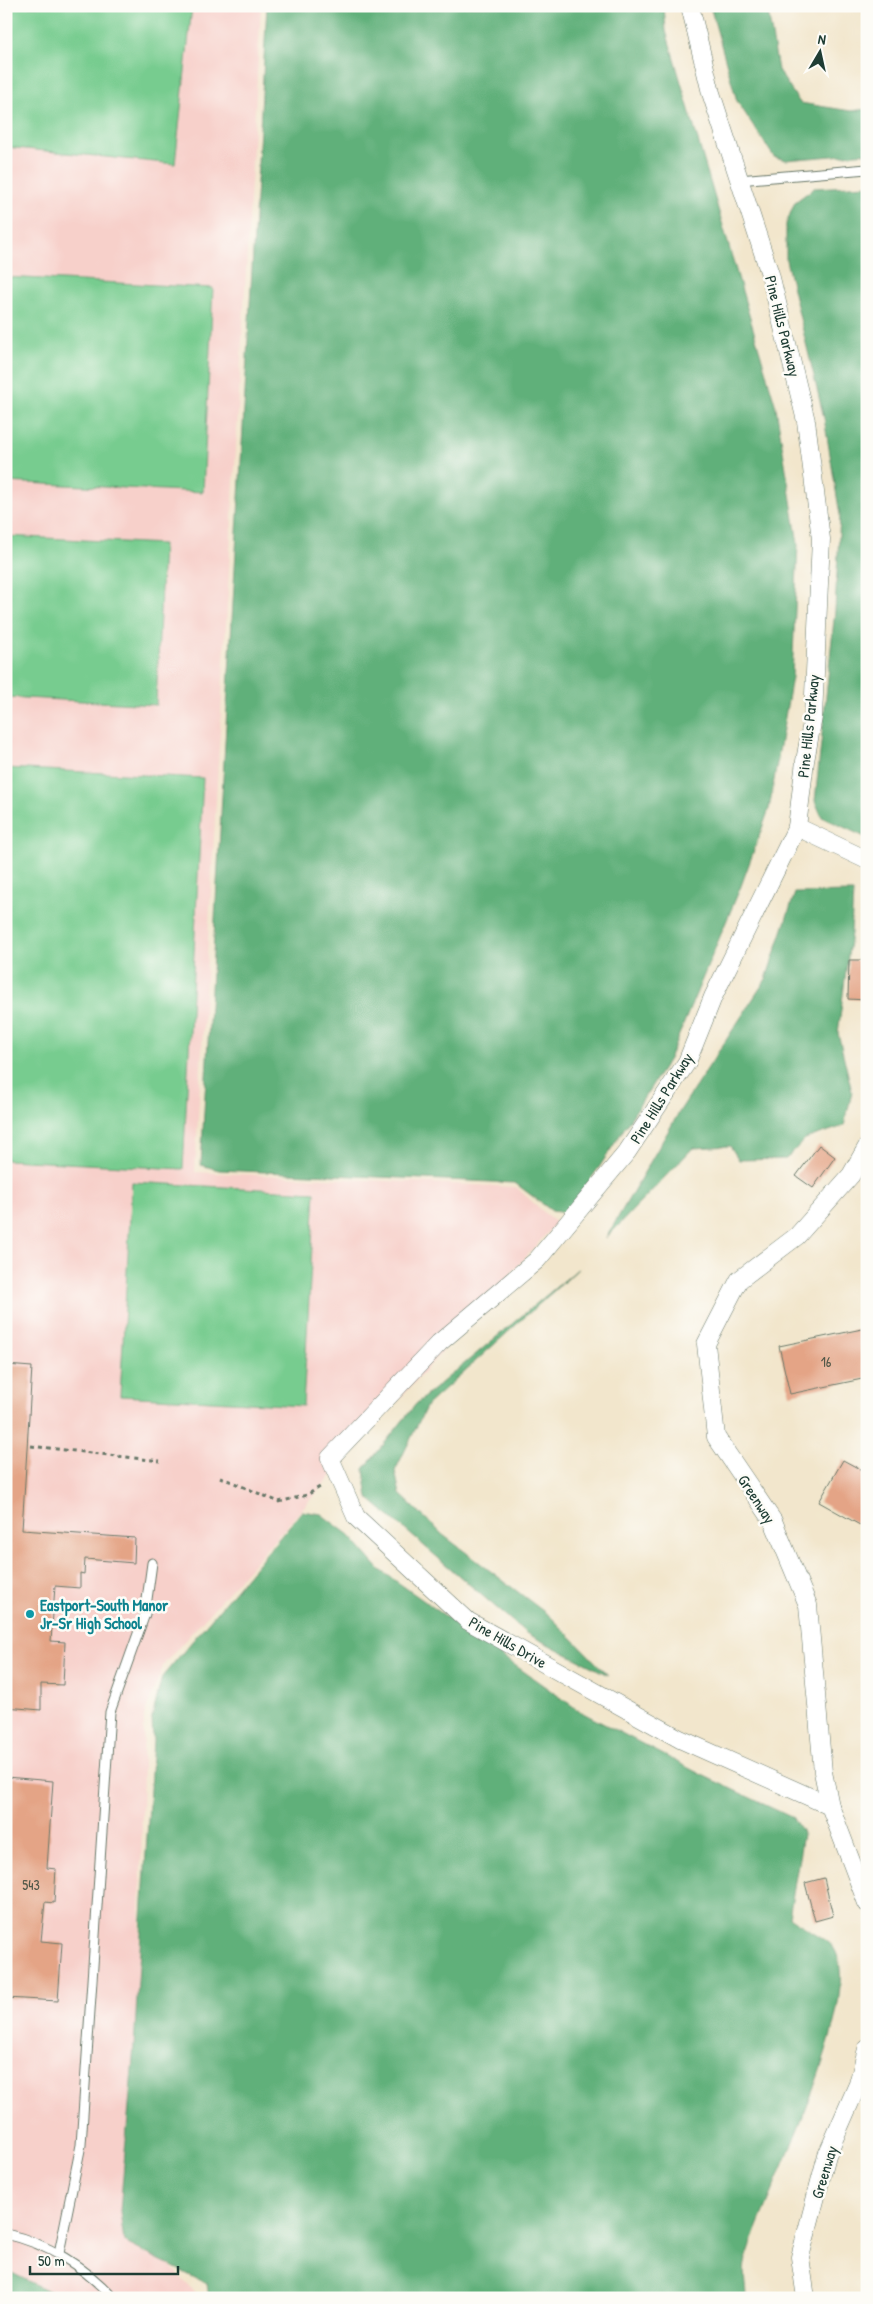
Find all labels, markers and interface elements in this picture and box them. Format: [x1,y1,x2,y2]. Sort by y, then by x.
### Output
north arrow [796,28,846,78]
text: N [817,29,828,49]
street label: Pine Hills Parkway [760,273,806,379]
street label: Pine Hills Parkway [792,673,824,779]
street label: Pine Hills Parkway [624,1048,698,1148]
house number: 16 [821,1352,832,1371]
street label: Greenway [733,1470,781,1528]
place label: Eastport-South Manor Jr-Sr High School [40,1594,169,1635]
marker: Eastport-South Manor Jr-Sr High School [24,1608,36,1620]
street label: Pine Hills Drive [465,1611,551,1673]
house number: 543 [22,1875,40,1894]
street label: Greenway [806,2143,843,2201]
scale bar [30,2244,178,2276]
text: 50 m [38,2250,65,2271]

